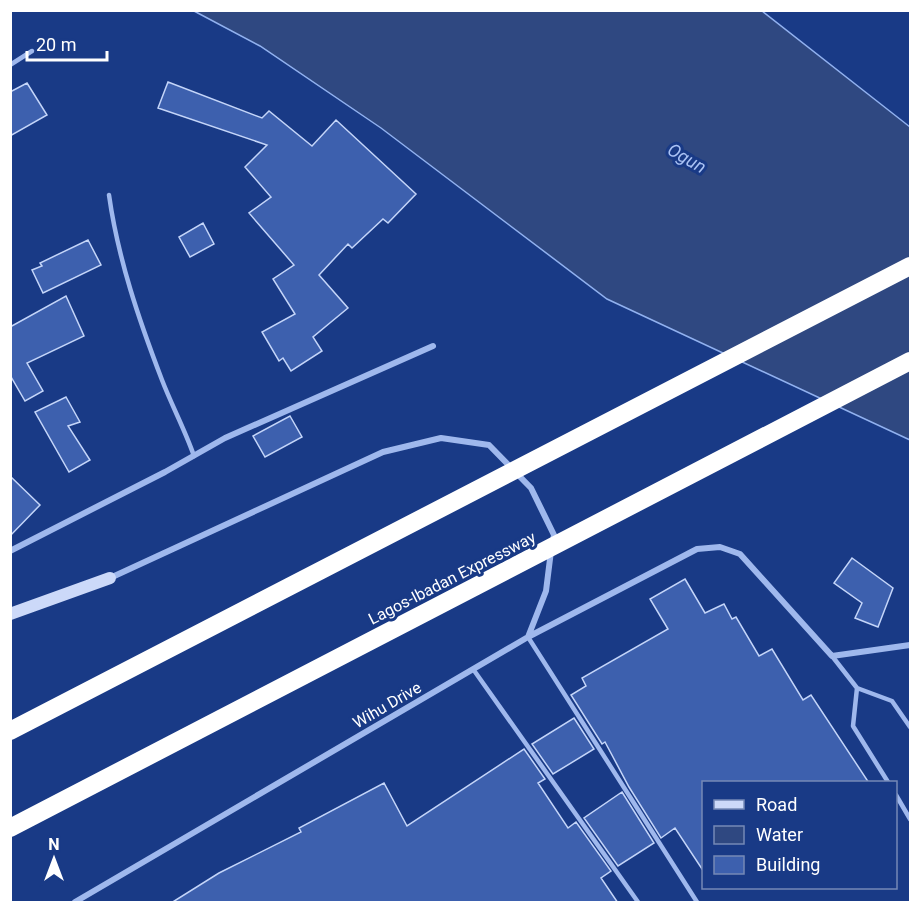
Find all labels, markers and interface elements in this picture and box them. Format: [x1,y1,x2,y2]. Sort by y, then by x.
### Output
scale bar [27,24,106,62]
text: 20 m [36,34,76,55]
water label: Ogun [664,139,710,177]
street label: Lagos-Ibadan Expressway [365,527,539,628]
street label: Wihu Drive [349,678,425,732]
legend [702,781,897,889]
text: Road [756,794,797,815]
text: Water [756,824,803,845]
north arrow [24,829,84,889]
text: N [48,835,60,854]
text: Building [756,854,820,875]

